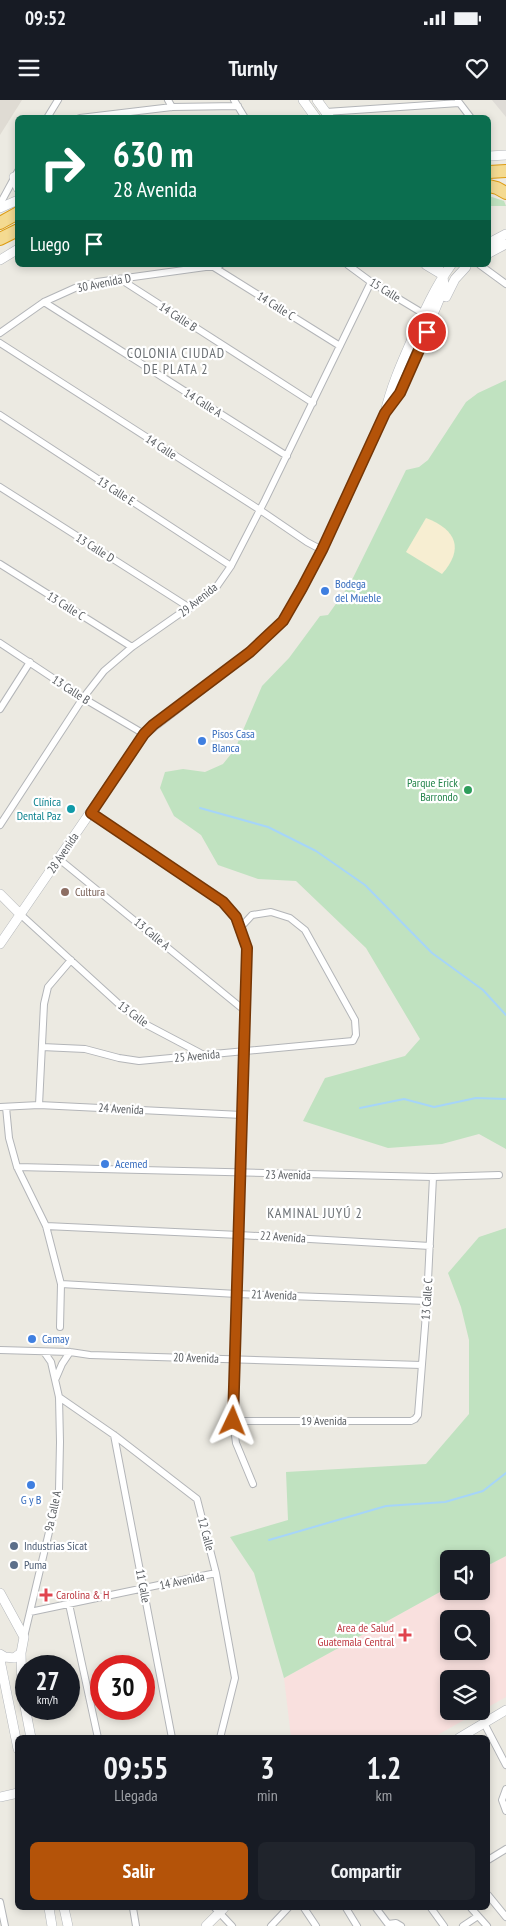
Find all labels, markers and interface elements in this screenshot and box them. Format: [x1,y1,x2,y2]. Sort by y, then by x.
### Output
text: 09:52 [25,6,66,30]
icon: menu [15,54,43,82]
text: Turnly [229,54,277,82]
icon: heart [463,54,491,82]
text: 630 m [113,131,194,177]
icon: right [30,135,95,200]
text: 28 Avenida [113,175,197,203]
icon: arrive [80,230,108,258]
text: Luego [30,232,70,256]
street label: 30 Avenida D [76,270,132,295]
street label: 15 Calle [367,274,404,305]
street label: 14 Calle C [254,288,299,323]
street label: 14 Calle B [156,299,200,335]
pin [406,311,448,353]
icon: arrive [413,318,441,346]
district label: COLONIA CIUDAD DE PLATA 2 [127,344,225,378]
street label: 14 Calle A [182,385,225,420]
street label: 14 Calle [143,431,180,462]
street label: 13 Calle E [95,473,138,508]
street label: 13 Calle D [73,530,117,565]
place label: Bodega del Mueble [335,576,381,605]
street label: 29 Avenida [175,579,220,620]
marker: Bodega del Mueble [319,585,331,597]
street label: 13 Calle C [44,588,89,623]
street label: 13 Calle B [49,672,93,708]
place label: Pisos Casa Blanca [212,726,255,755]
marker: Pisos Casa Blanca [196,735,208,747]
place label: Parque Erick Barrondo [407,775,458,804]
marker: Parque Erick Barrondo [462,784,474,796]
place label: Clínica Dental Paz [17,794,61,823]
marker: Clínica Dental Paz [65,803,77,815]
street label: 28 Avenida [44,829,82,876]
place label: Cultura [75,884,105,899]
marker: Cultura [59,886,71,898]
street label: 13 Calle A [131,914,173,953]
street label: 13 Calle [115,998,151,1030]
street label: 25 Avenida [173,1046,221,1065]
street label: 24 Avenida [98,1100,144,1117]
place label: Acemed [115,1156,148,1171]
marker: Acemed [99,1158,111,1170]
street label: 23 Avenida [265,1167,311,1182]
district label: KAMINAL JUYÚ 2 [267,1204,363,1222]
street label: 22 Avenida [260,1227,307,1246]
street label: 13 Calle C [418,1277,435,1320]
street label: 21 Avenida [251,1286,297,1303]
place label: Camay [42,1331,70,1346]
marker: Camay [26,1333,38,1345]
street label: 20 Avenida [173,1349,219,1366]
position arrow [206,1394,258,1446]
street label: 19 Avenida [301,1413,347,1428]
marker: G y B [25,1479,37,1491]
street label: 9a Calle A [41,1489,64,1533]
place label: G y B [21,1492,42,1507]
street label: 12 Calle [195,1515,218,1552]
place label: Industrias Sicat [24,1538,88,1553]
marker: Industrias Sicat [8,1540,20,1552]
map controls [440,1550,490,1720]
button: sound [440,1550,490,1600]
place label: Puma [24,1557,47,1572]
marker: Puma [8,1559,20,1571]
street label: 11 Calle [133,1568,154,1604]
street label: 14 Avenida [158,1568,206,1593]
place label: Carolina & H [56,1587,109,1602]
marker: Carolina & H [40,1589,52,1601]
button: search [440,1610,490,1660]
place label: Area de Salud Guatemala Central [318,1620,394,1649]
marker: Area de Salud Guatemala Central [398,1628,412,1642]
speed limit sign: 30 [90,1655,155,1720]
text: 27 [36,1665,59,1697]
button: layers [440,1670,490,1720]
text: km/h [37,1692,58,1707]
text: 09:55 [104,1748,168,1787]
text: 3 [260,1748,275,1787]
text: 1.2 [366,1748,401,1787]
text: Llegada [114,1785,158,1805]
text: min [257,1785,278,1805]
text: km [376,1785,392,1805]
button: Salir [30,1842,248,1900]
button: Compartir [258,1842,475,1900]

